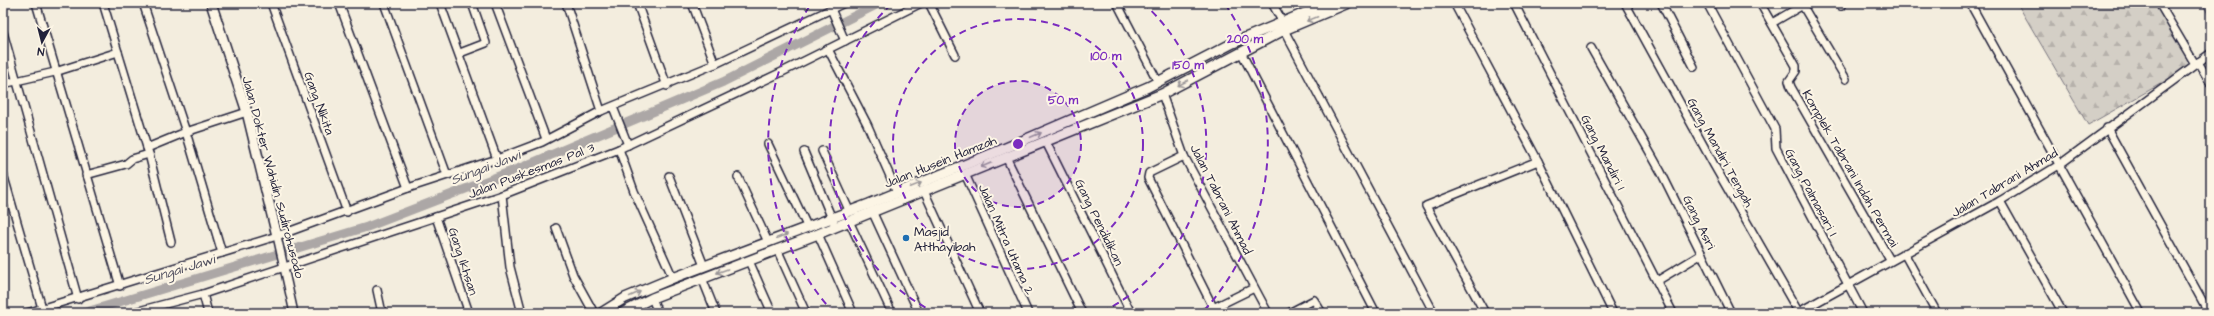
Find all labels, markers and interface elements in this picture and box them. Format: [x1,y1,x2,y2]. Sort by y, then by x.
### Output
one-way arrow [1307,15,1319,23]
north arrow [22,22,62,62]
text: 200 m [1226,31,1264,48]
text: N [36,44,45,59]
text: 100 m [1091,48,1122,65]
text: 150 m [1172,57,1205,74]
street label: Gang Nikita [298,69,339,138]
street label: Jalan Dokter Wahidin Sudirohusodo [237,74,309,281]
one-way arrow [1178,80,1190,87]
street label: Komplek Tabrani Indah Permai [1798,87,1903,250]
text: 50 m [1048,92,1079,109]
street label: Gang Mandiri Tengah [1682,95,1758,211]
street label: Gang Mandiri 1 [1575,112,1630,194]
one-way arrow [1030,130,1042,138]
street label: Jalan Husein Hamzah [882,131,1000,193]
centre of rings [1011,137,1025,151]
street label: Jalan Puskesmas Pal 3 [466,138,598,203]
street label: Jalan Tabrani Ahmad [1186,141,1257,258]
street label: Jalan Tabrani Ahmad [1948,144,2062,222]
water label: Sungai Jawi [448,145,525,190]
street label: Gang Palmasari I [1779,145,1842,240]
one-way arrow [981,162,993,170]
street label: Gang Pendidikan [1069,176,1128,270]
one-way arrow [910,180,922,188]
street label: Jalan Mitra Utama 2 [974,181,1039,298]
street label: Gang Asri [1677,192,1720,253]
place label: Masjid Atthayibah [914,223,976,257]
street label: Gang Ikhsan [443,225,483,298]
one-way arrow [775,232,787,240]
marker: Masjid Atthayibah [901,233,911,243]
water label: Sungai Jawi [141,249,219,290]
one-way arrow [717,267,729,275]
one-way arrow [629,290,641,297]

